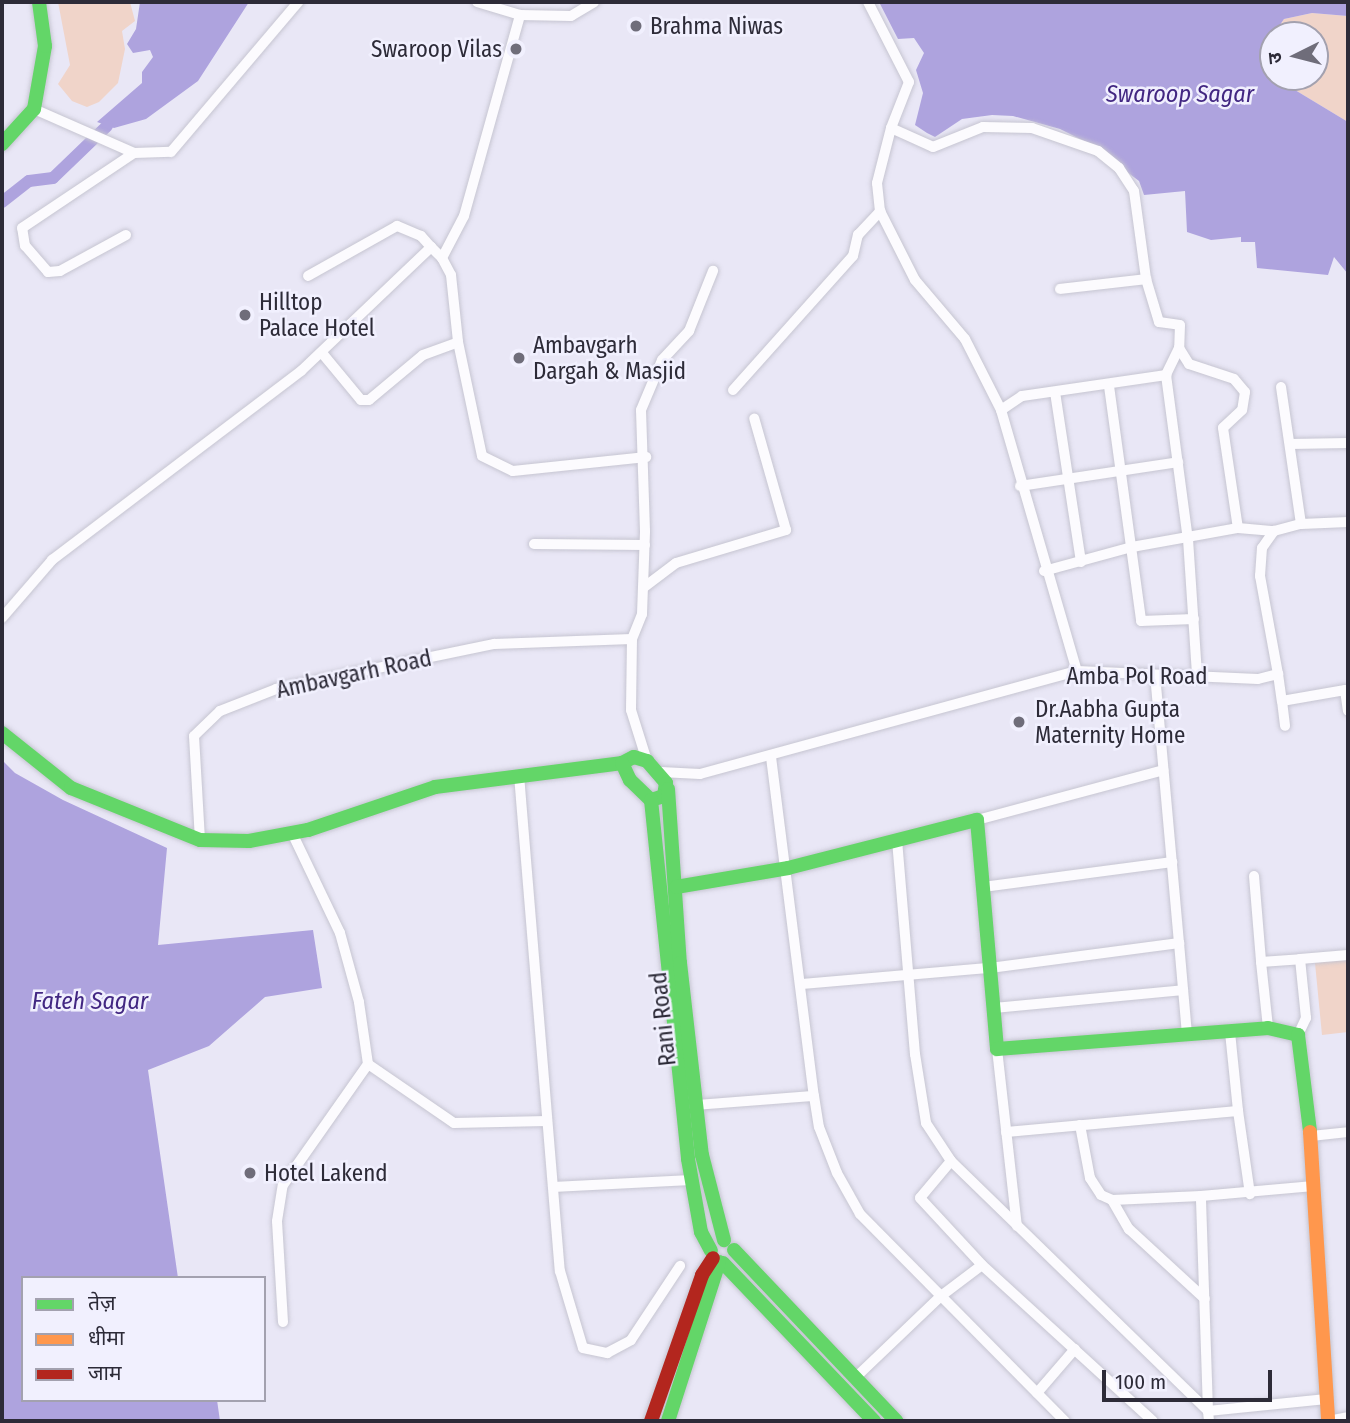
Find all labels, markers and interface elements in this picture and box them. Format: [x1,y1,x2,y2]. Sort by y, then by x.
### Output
place label: Brahma Niwas [650,12,783,40]
marker: Brahma Niwas [628,18,644,34]
north arrow [1259,21,1329,91]
place label: Swaroop Vilas [371,35,502,63]
marker: Swaroop Vilas [508,41,524,57]
text: उ [1263,51,1287,65]
water label: Swaroop Sagar [1106,81,1254,109]
place label: Hilltop Palace Hotel [259,288,375,342]
marker: Hilltop Palace Hotel [237,307,253,323]
place label: Ambavgarh Dargah & Masjid [533,331,686,385]
marker: Ambavgarh Dargah & Masjid [511,350,527,366]
street label: Ambavgarh Road [274,644,434,704]
street label: Amba Pol Road [1066,662,1208,690]
place label: Dr.Aabha Gupta Maternity Home [1035,695,1185,749]
marker: Dr.Aabha Gupta Maternity Home [1009,712,1029,732]
street label: Rani Road [644,971,682,1067]
water label: Fateh Sagar [32,988,148,1016]
place label: Hotel Lakend [264,1159,388,1187]
marker: Hotel Lakend [242,1165,258,1181]
legend [21,1276,266,1402]
text: तेज़ [88,1290,116,1316]
text: धीमा [88,1325,124,1351]
scale bar [1105,1356,1275,1400]
text: जाम [88,1360,122,1386]
text: 100 m [1115,1369,1166,1395]

